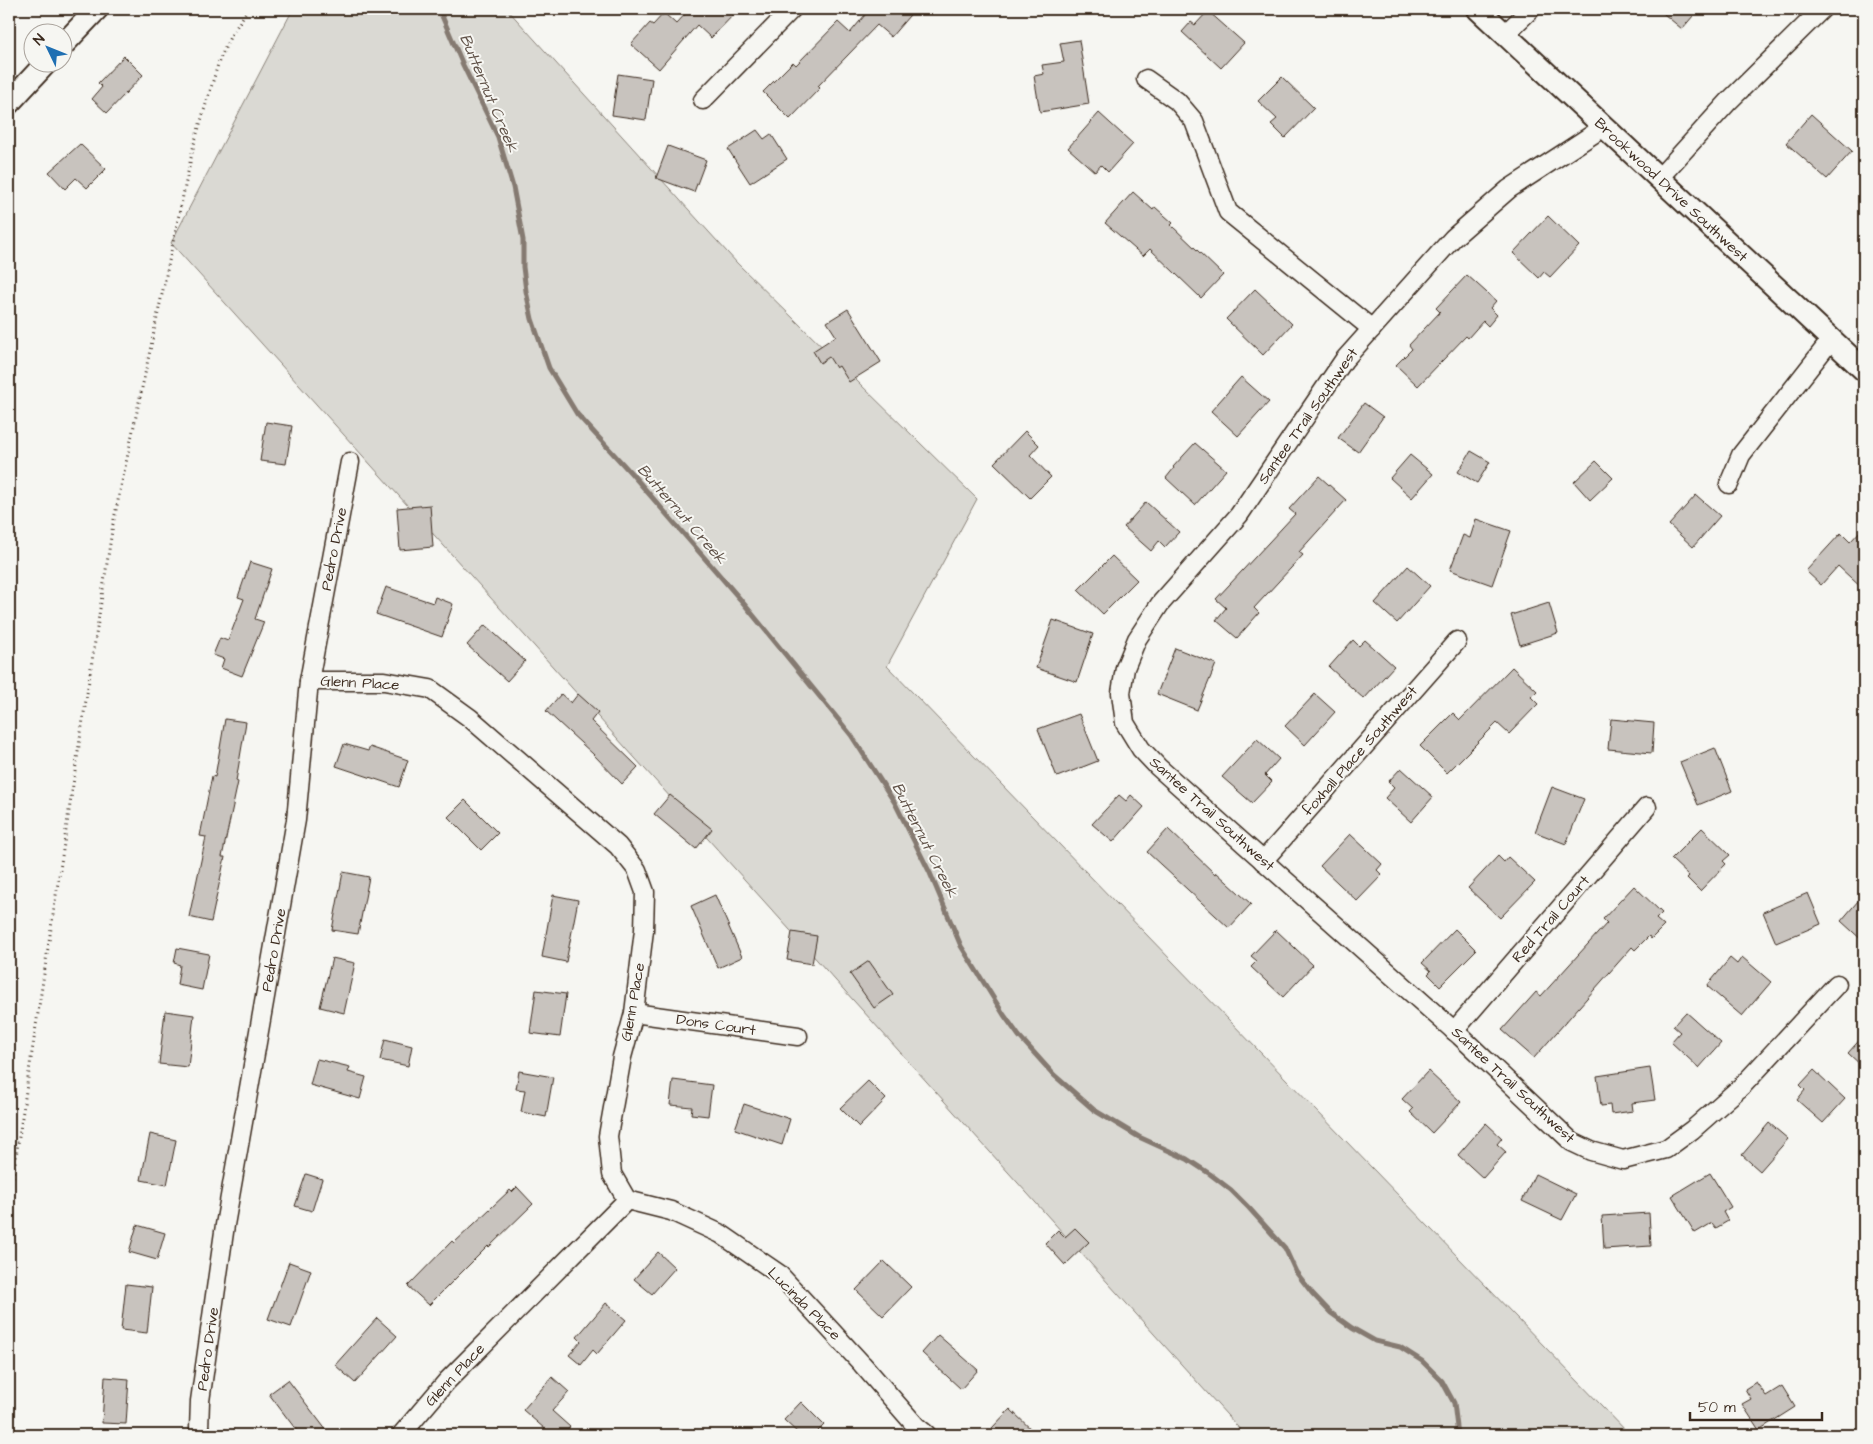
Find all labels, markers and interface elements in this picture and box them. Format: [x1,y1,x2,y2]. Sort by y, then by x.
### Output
north arrow [22,22,72,72]
text: N [29,30,50,50]
water label: Butternut Creek [454,31,524,156]
street label: Brookwood Drive Southwest [1590,113,1752,267]
street label: Santee Trail Southwest [1253,344,1363,488]
water label: Butternut Creek [632,459,732,570]
street label: Pedro Drive [316,506,352,592]
street label: Glenn Place [320,670,400,696]
street label: foxhall Place Southwest [1297,681,1423,821]
street label: Santee Trail Southwest [1145,752,1279,876]
water label: Butternut Creek [887,779,964,902]
street label: Red Trail Court [1507,871,1595,967]
street label: Pedro Drive [256,907,292,993]
street label: Glenn Place [616,961,650,1043]
street label: Dons Court [675,1009,757,1041]
street label: Santee Trail Southwest [1447,1022,1579,1148]
street label: Lucinda Place [763,1263,845,1345]
street label: Pedro Drive [192,1306,224,1392]
street label: Glenn Place [420,1339,490,1411]
scale bar [1690,1389,1823,1421]
text: 50 m [1698,1397,1736,1418]

